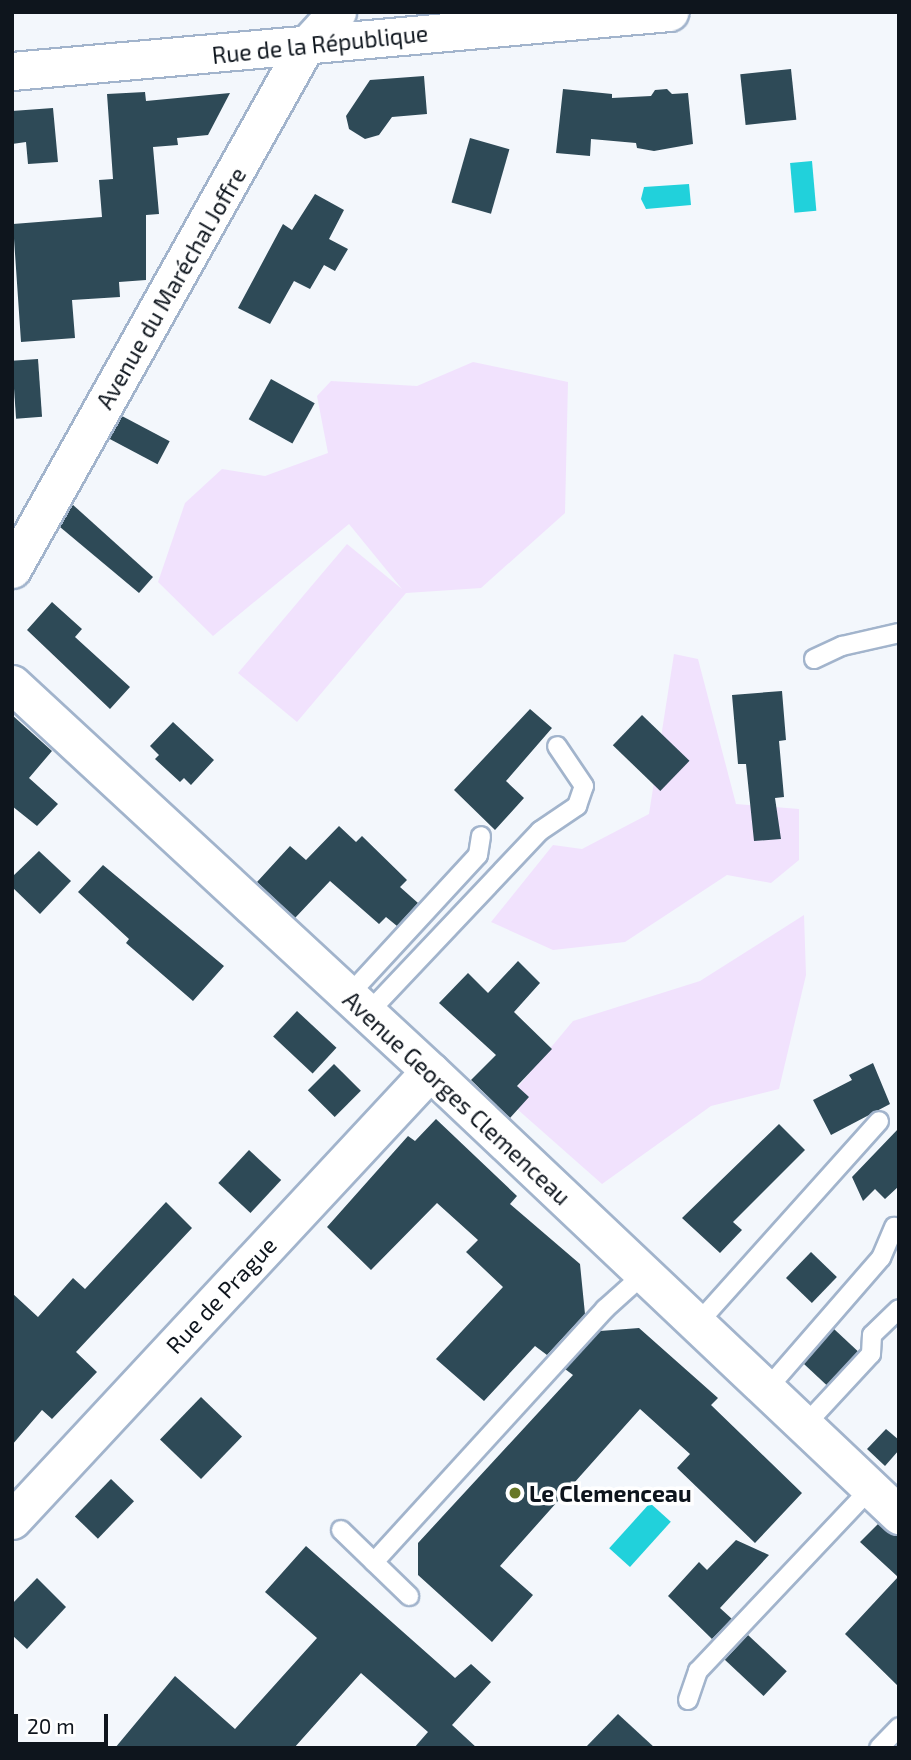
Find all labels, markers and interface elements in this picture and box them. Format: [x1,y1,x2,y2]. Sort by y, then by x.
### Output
street label: Rue de la République [211,19,429,69]
street label: Avenue du Maréchal Joffre [90,162,252,414]
street label: Avenue Georges Clemenceau [338,985,576,1211]
street label: Rue de Prague [160,1231,282,1359]
place label: Le Clemenceau [529,1479,692,1507]
marker: Le Clemenceau [507,1485,523,1501]
scale bar [18,1700,112,1744]
text: 20 m [27,1713,75,1738]

